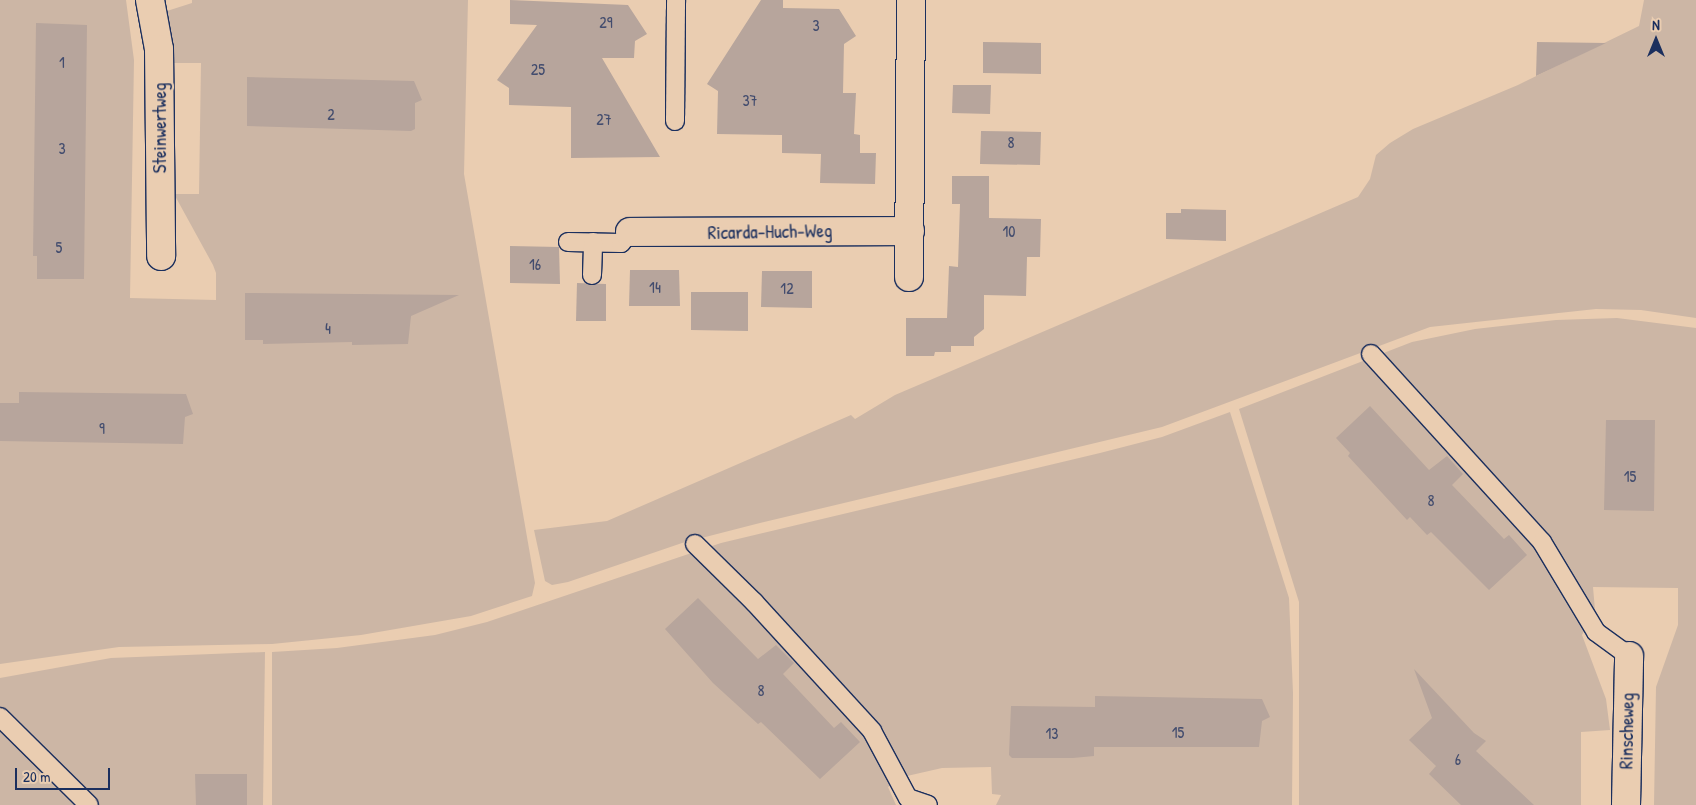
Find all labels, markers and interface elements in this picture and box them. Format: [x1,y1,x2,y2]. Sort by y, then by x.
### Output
house number: 29 [599,12,613,32]
house number: 3 [812,15,820,35]
north arrow [1631,15,1681,65]
text: N [1652,15,1660,34]
house number: 1 [59,52,65,72]
house number: 25 [531,59,545,79]
street label: Steinwertweg [149,83,171,173]
house number: 37 [742,90,758,110]
house number: 2 [327,104,335,124]
house number: 27 [596,109,612,129]
house number: 8 [1008,132,1014,152]
house number: 3 [58,138,66,158]
street label: Ricarda-Huch-Weg [707,220,833,244]
house number: 10 [1003,221,1015,241]
house number: 5 [56,237,62,257]
house number: 16 [529,254,541,274]
house number: 14 [649,277,661,297]
house number: 12 [780,278,794,298]
house number: 4 [325,318,331,338]
house number: 9 [99,418,105,438]
house number: 15 [1624,466,1636,486]
house number: 8 [1428,490,1434,510]
house number: 8 [758,680,764,700]
street label: Rinscheweg [1615,693,1639,769]
house number: 15 [1172,722,1184,742]
house number: 13 [1046,723,1058,743]
house number: 6 [1455,749,1461,769]
scale bar [18,758,112,790]
text: 20 m [23,766,50,787]

